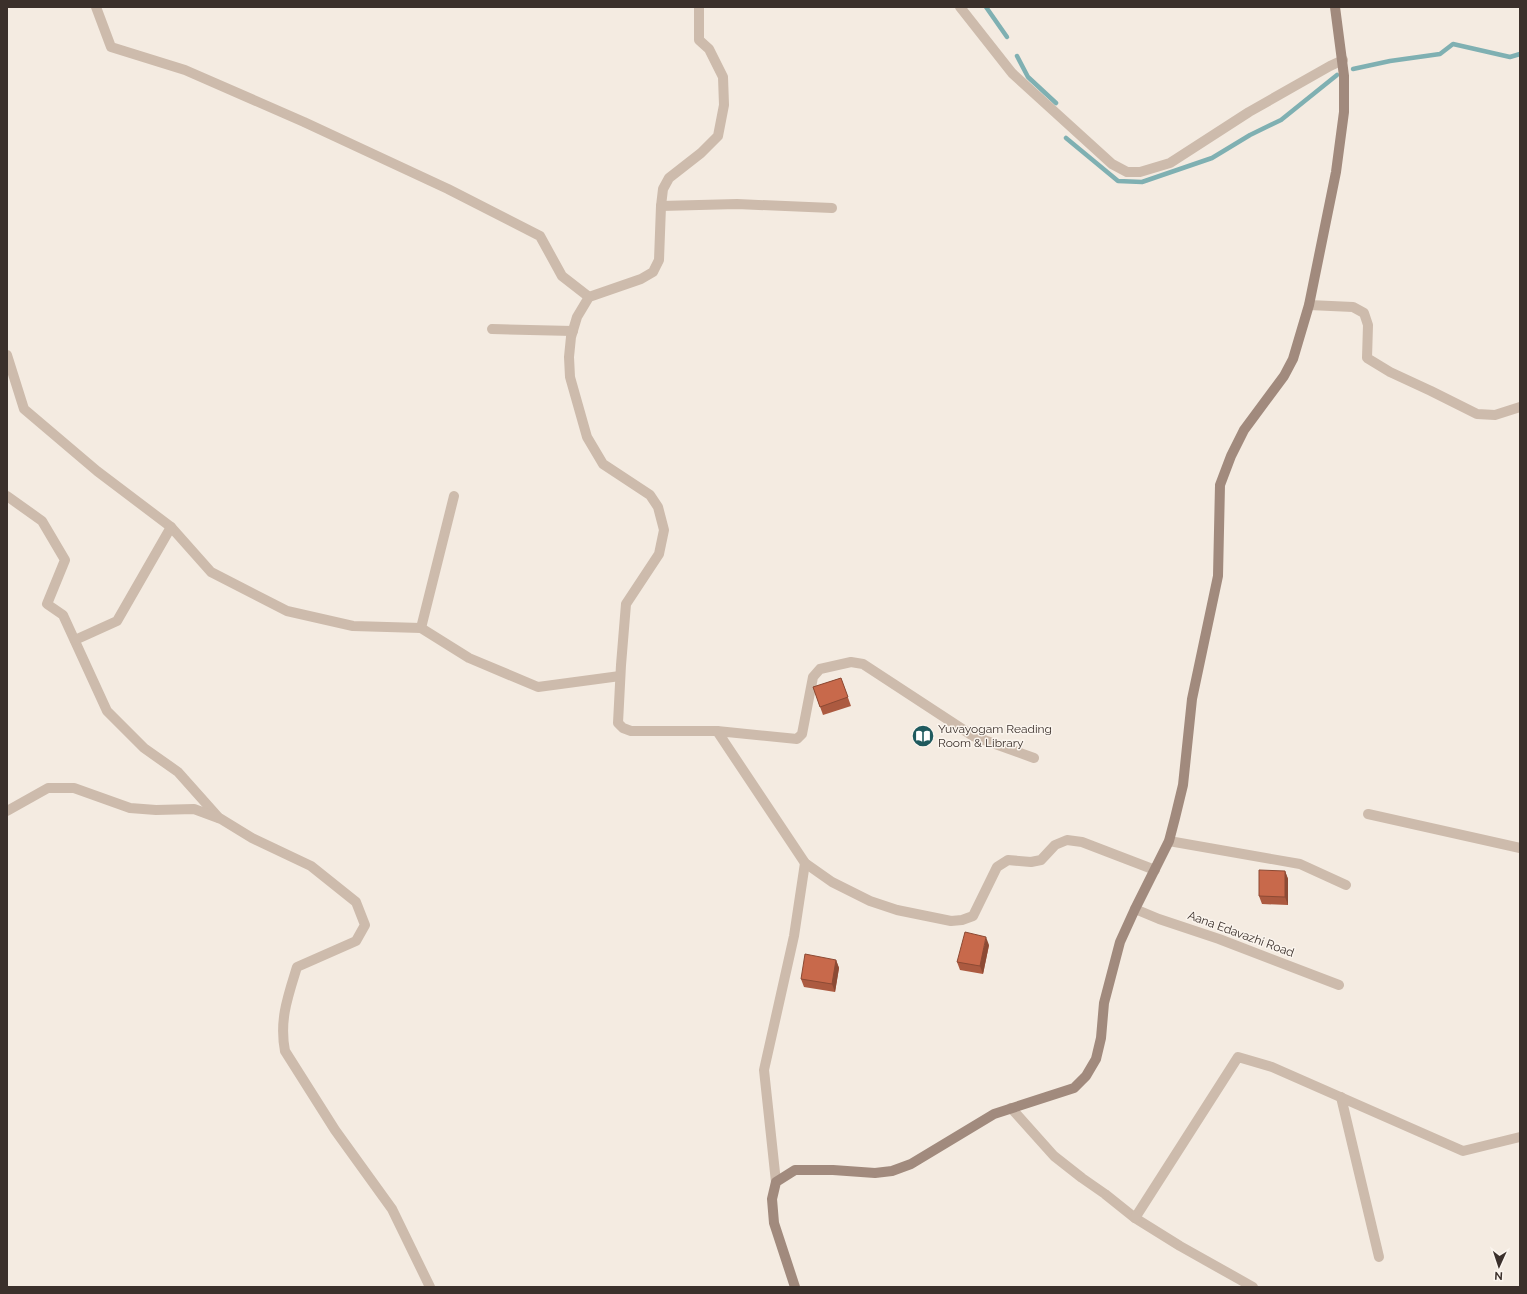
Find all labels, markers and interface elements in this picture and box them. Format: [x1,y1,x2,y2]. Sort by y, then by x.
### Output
place label: Yuvayogam Reading Room & Library [938,722,1052,750]
library icon: Yuvayogam Reading Room & Library [910,723,936,749]
street label: Aana Edavazhi Road [1186,908,1296,960]
north arrow [1479,1246,1519,1286]
text: N [1494,1269,1503,1282]

